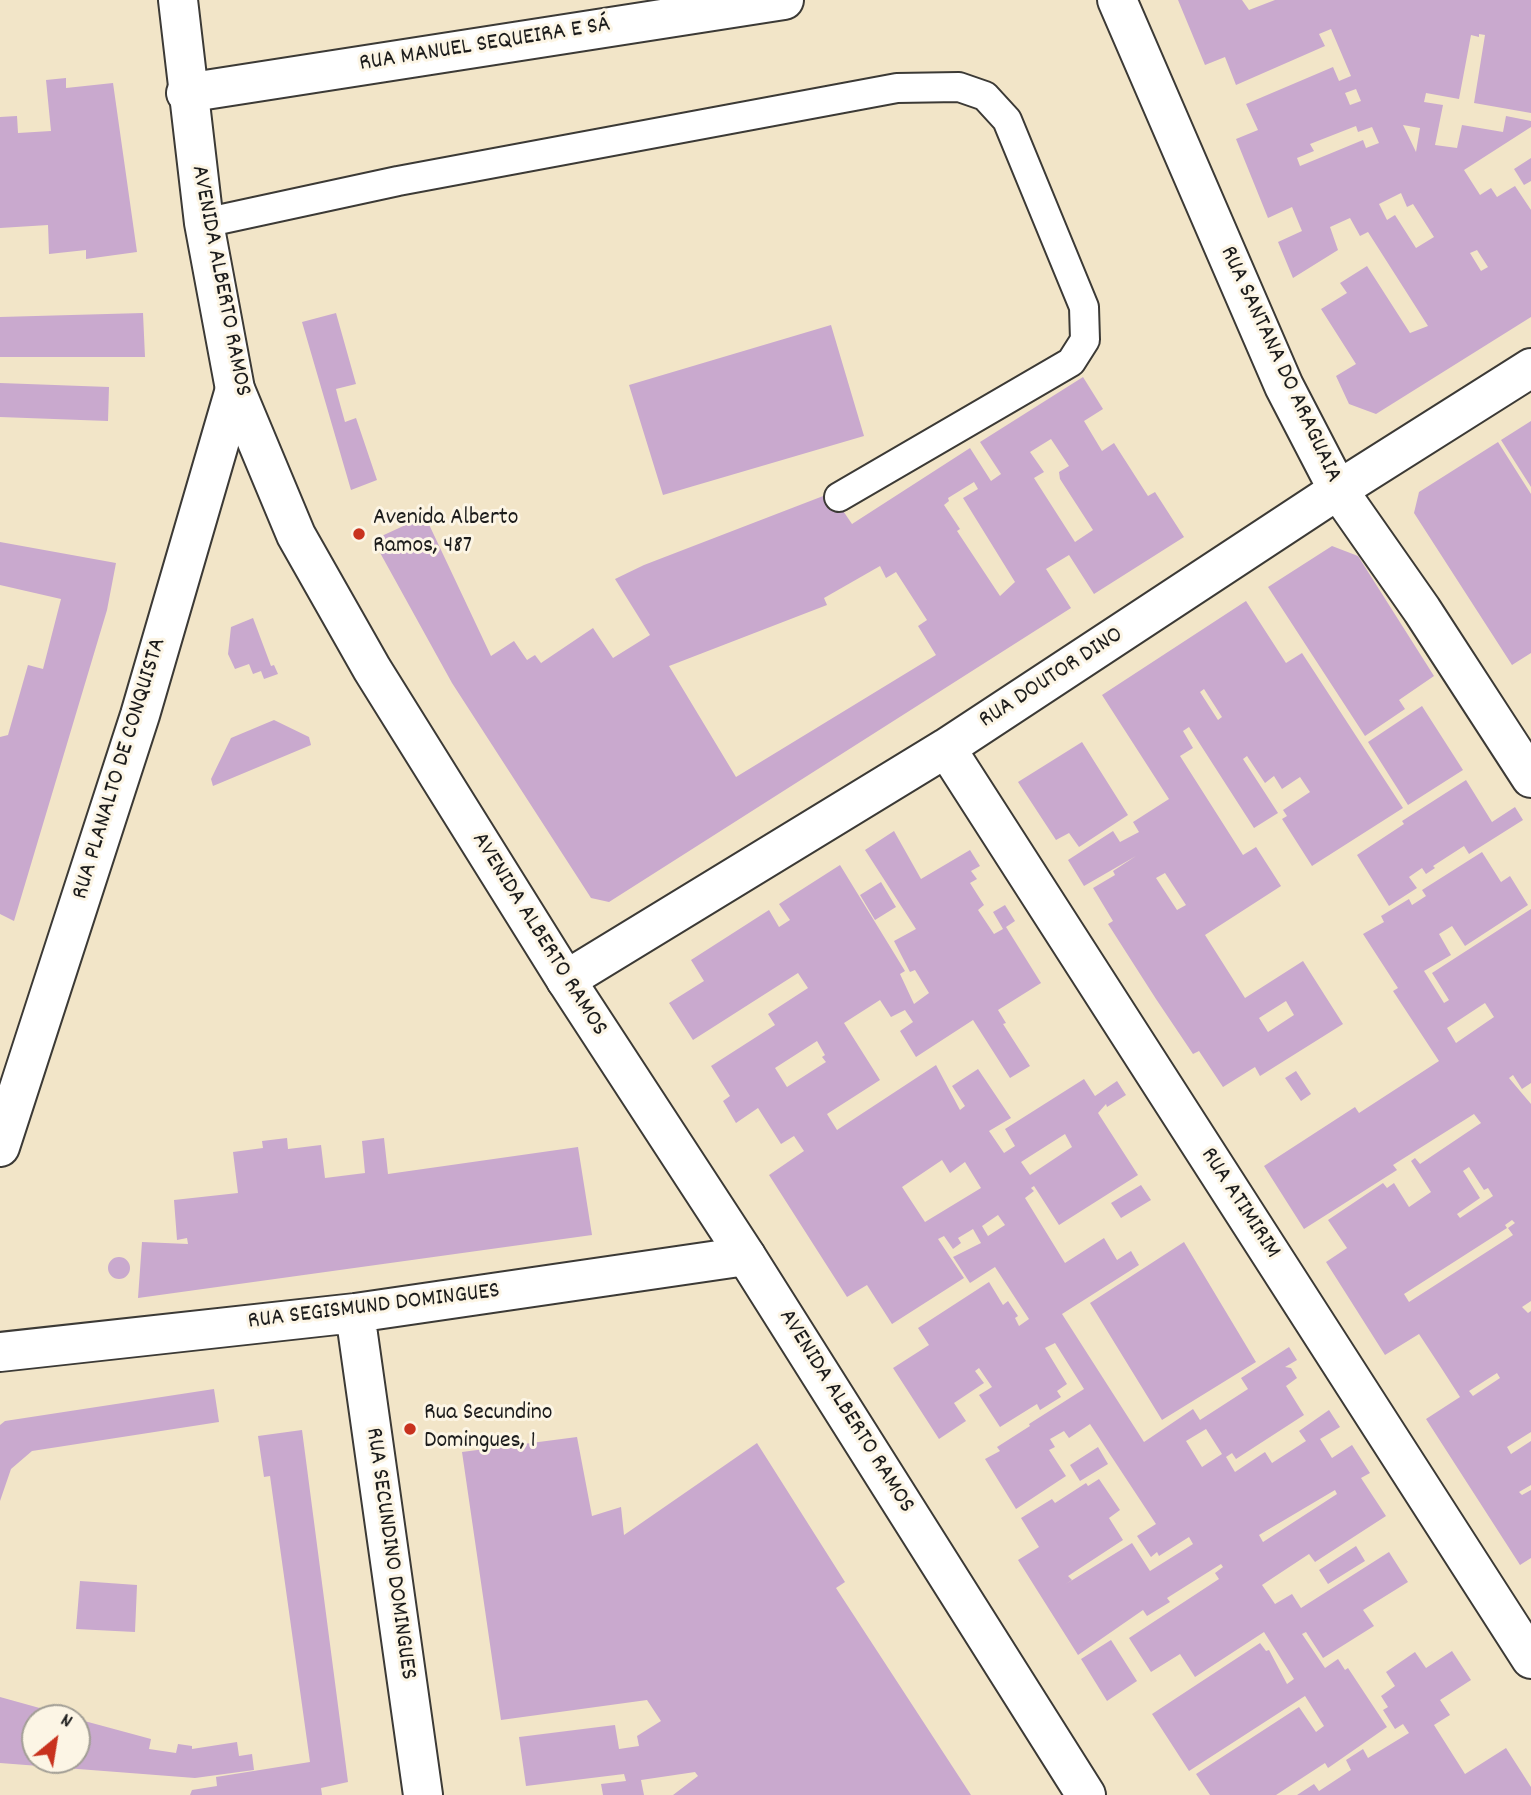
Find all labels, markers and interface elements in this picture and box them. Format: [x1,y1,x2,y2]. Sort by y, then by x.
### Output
street label: RUA MANUEL SEQUEIRA E SÁ [357,12,613,80]
street label: AVENIDA ALBERTO RAMOS [182,163,256,399]
street label: RUA SANTANA DO ARAGUAIA [1212,242,1346,488]
place label: Avenida Alberto Ramos, 487 [373,506,518,562]
marker: Avenida Alberto Ramos, 487 [351,526,367,542]
street label: RUA DOUTOR DINO [975,622,1129,736]
street label: RUA PLANALTO DE CONQUISTA [67,635,175,903]
street label: AVENIDA ALBERTO RAMOS [464,828,612,1042]
street label: RUA ATIMIRIM [1192,1143,1286,1265]
street label: RUA SEGISMUND DOMINGUES [246,1278,502,1338]
street label: AVENIDA ALBERTO RAMOS [771,1305,919,1519]
place label: Rua Secundino Domingues, 1 [424,1401,552,1457]
marker: Rua Secundino Domingues, 1 [402,1421,418,1437]
street label: RUA SECUNDINO DOMINGUES [357,1426,421,1682]
north arrow [21,1704,91,1774]
text: N [55,1708,77,1736]

